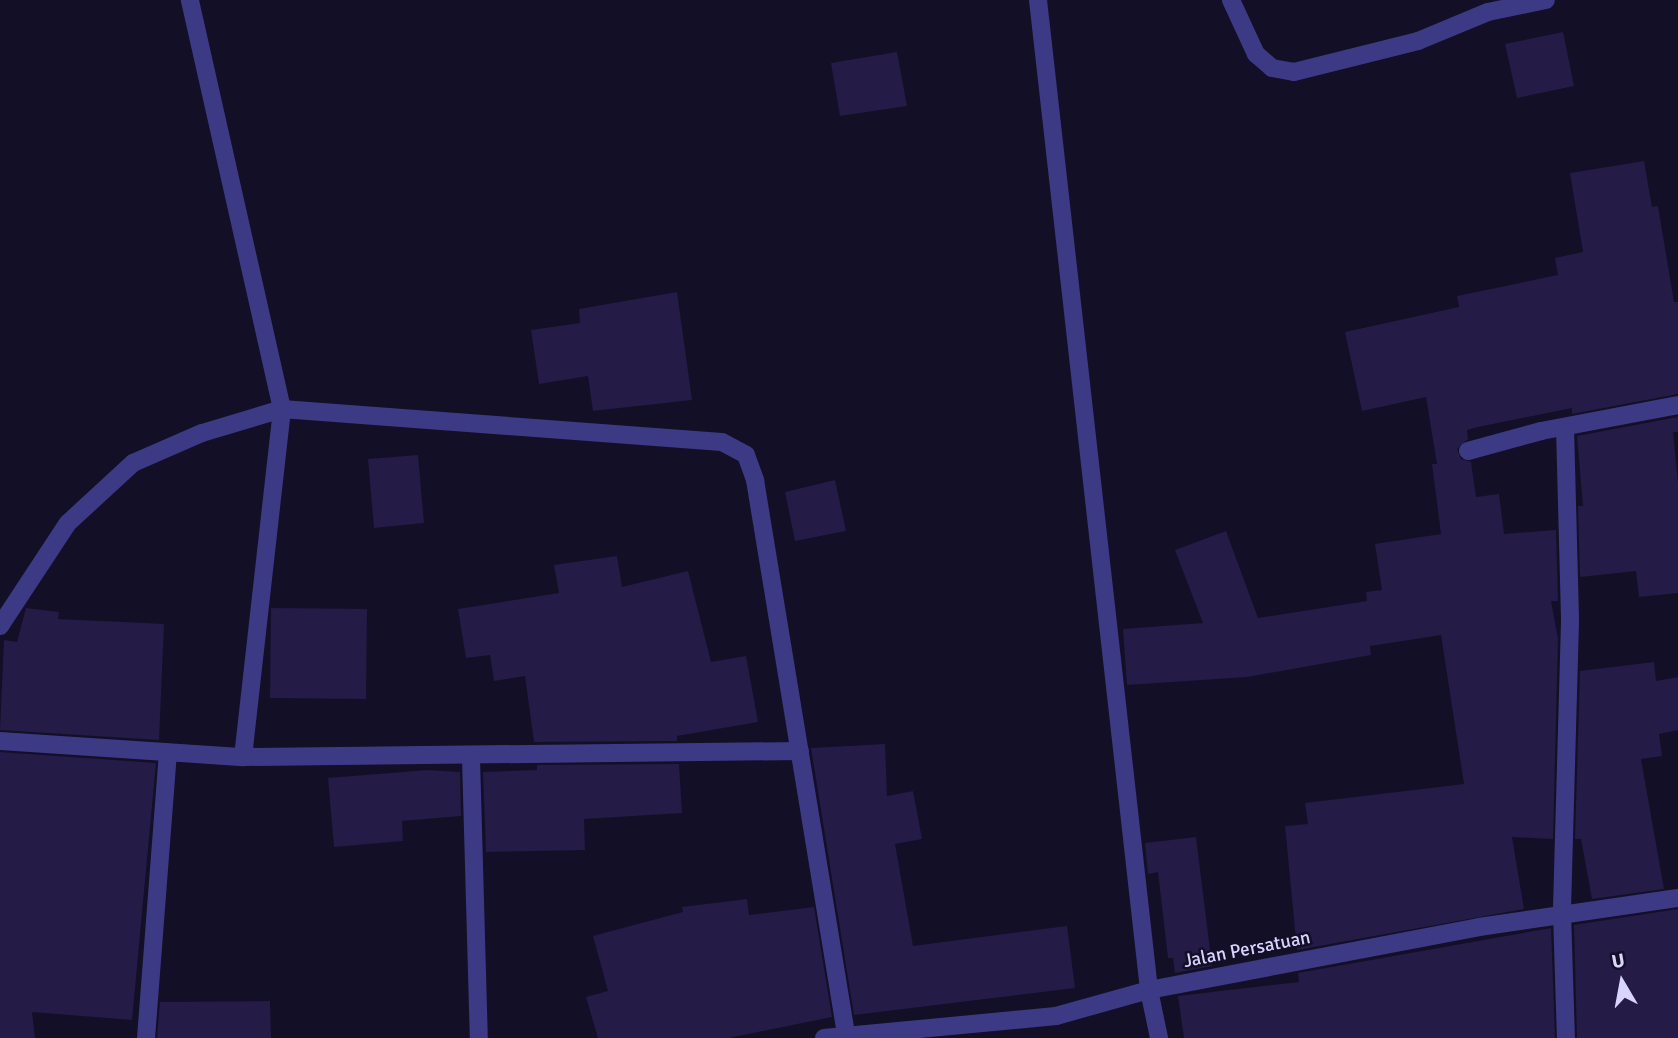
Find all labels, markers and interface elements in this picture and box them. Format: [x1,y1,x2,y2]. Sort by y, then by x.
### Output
street label: Jalan Persatuan [1182,927,1312,973]
north arrow [1587,947,1657,1017]
text: U [1610,948,1627,974]

